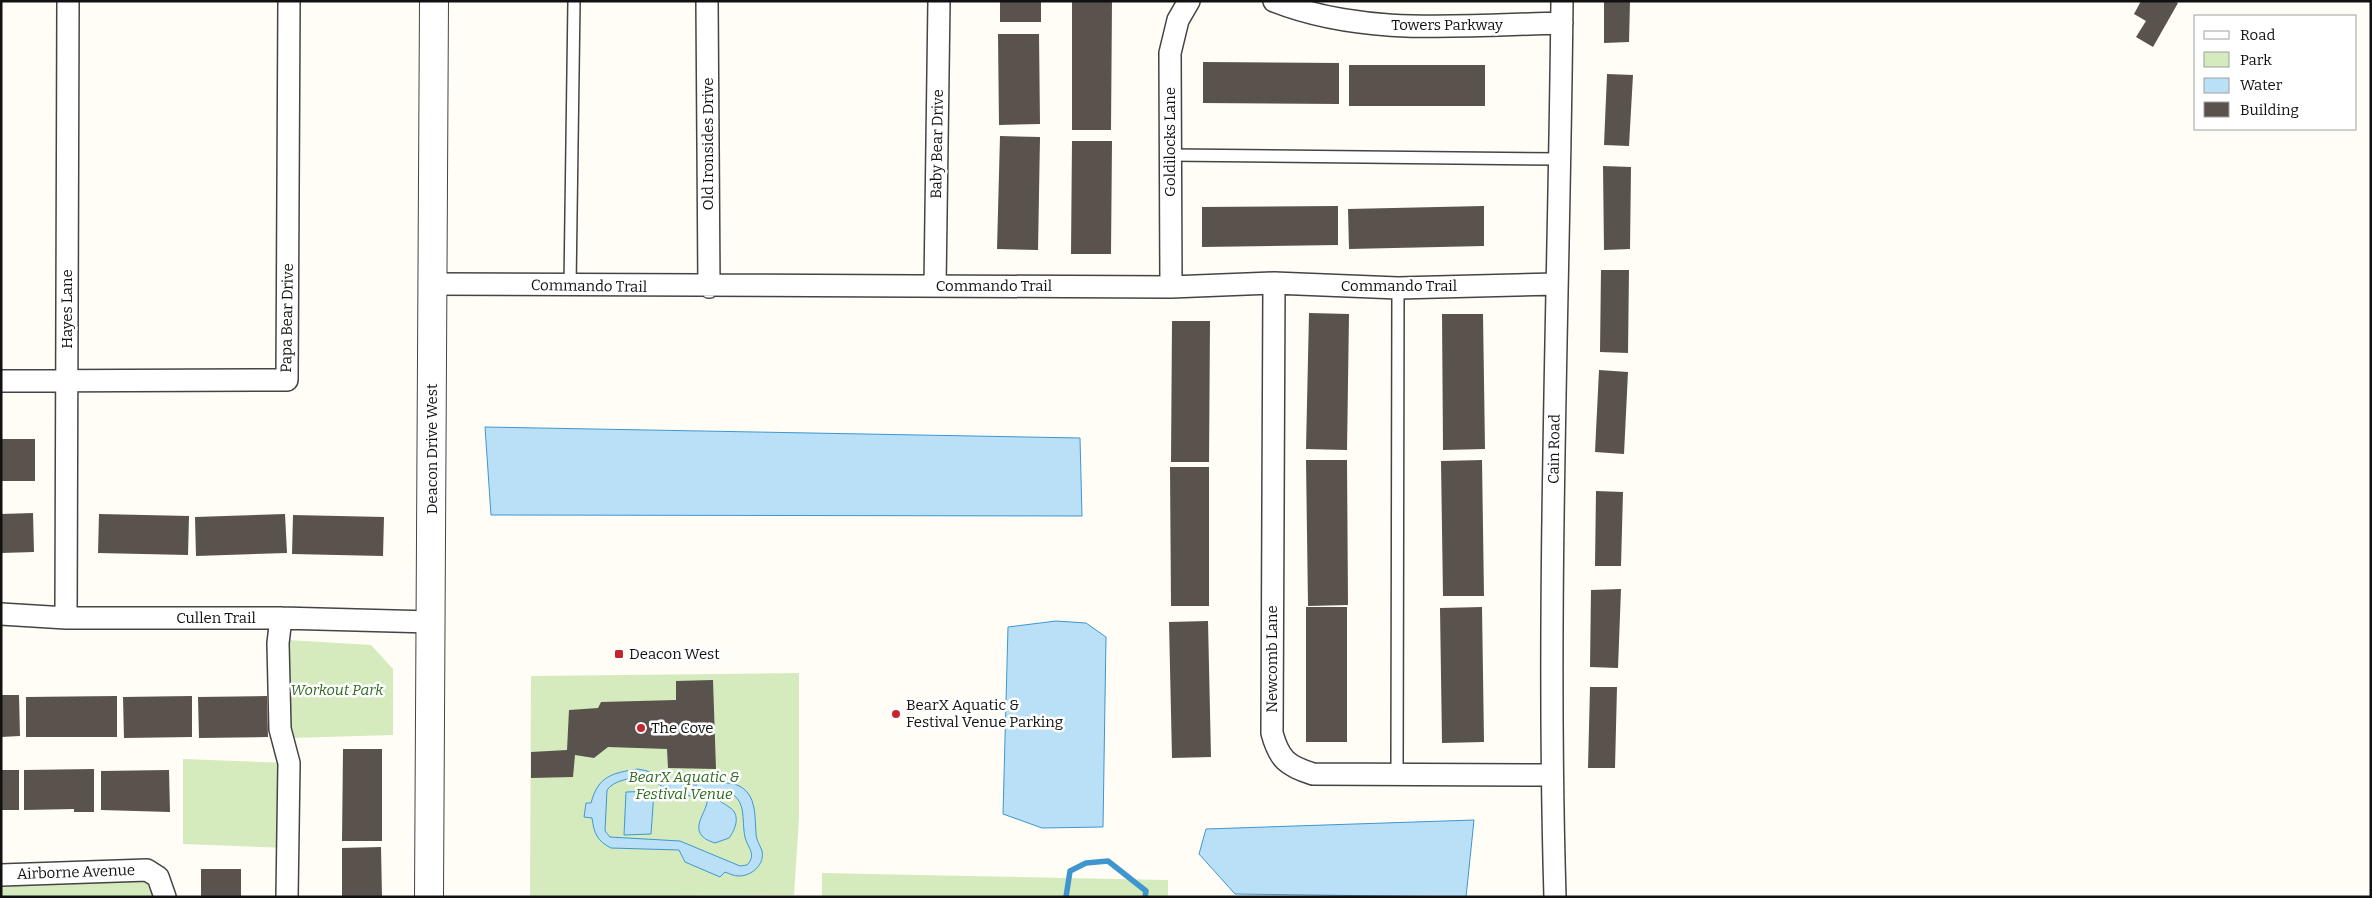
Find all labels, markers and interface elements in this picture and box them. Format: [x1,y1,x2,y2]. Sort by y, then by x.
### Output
legend [2194,15,2357,130]
street label: Towers Parkway [1391,16,1503,34]
text: Road [2240,26,2275,44]
text: Park [2240,51,2272,69]
text: Water [2240,76,2283,94]
street label: Old Ironsides Drive [699,78,717,210]
street label: Goldilocks Lane [1161,87,1179,197]
street label: Baby Bear Drive [927,89,947,199]
text: Building [2240,101,2299,119]
street label: Papa Bear Drive [277,263,297,373]
street label: Hayes Lane [58,269,76,349]
street label: Commando Trail [531,276,647,296]
street label: Commando Trail [936,277,1052,295]
street label: Commando Trail [1341,277,1457,295]
street label: Deacon Drive West [423,383,441,514]
street label: Cain Road [1544,414,1564,484]
street label: Newcomb Lane [1263,605,1281,713]
street label: Cullen Trail [176,609,256,627]
place label: Deacon West [629,645,720,663]
marker: Deacon West [613,648,625,660]
park label: Workout Park [291,681,384,699]
place label: BearX Aquatic & Festival Venue Parking [906,696,1063,731]
marker: BearX Aquatic & Festival Venue Parking [890,708,902,720]
place label: The Cove [651,719,714,737]
marker: The Cove [635,722,647,734]
park label: BearX Aquatic & Festival Venue [629,768,739,803]
street label: Airborne Avenue [17,861,135,883]

